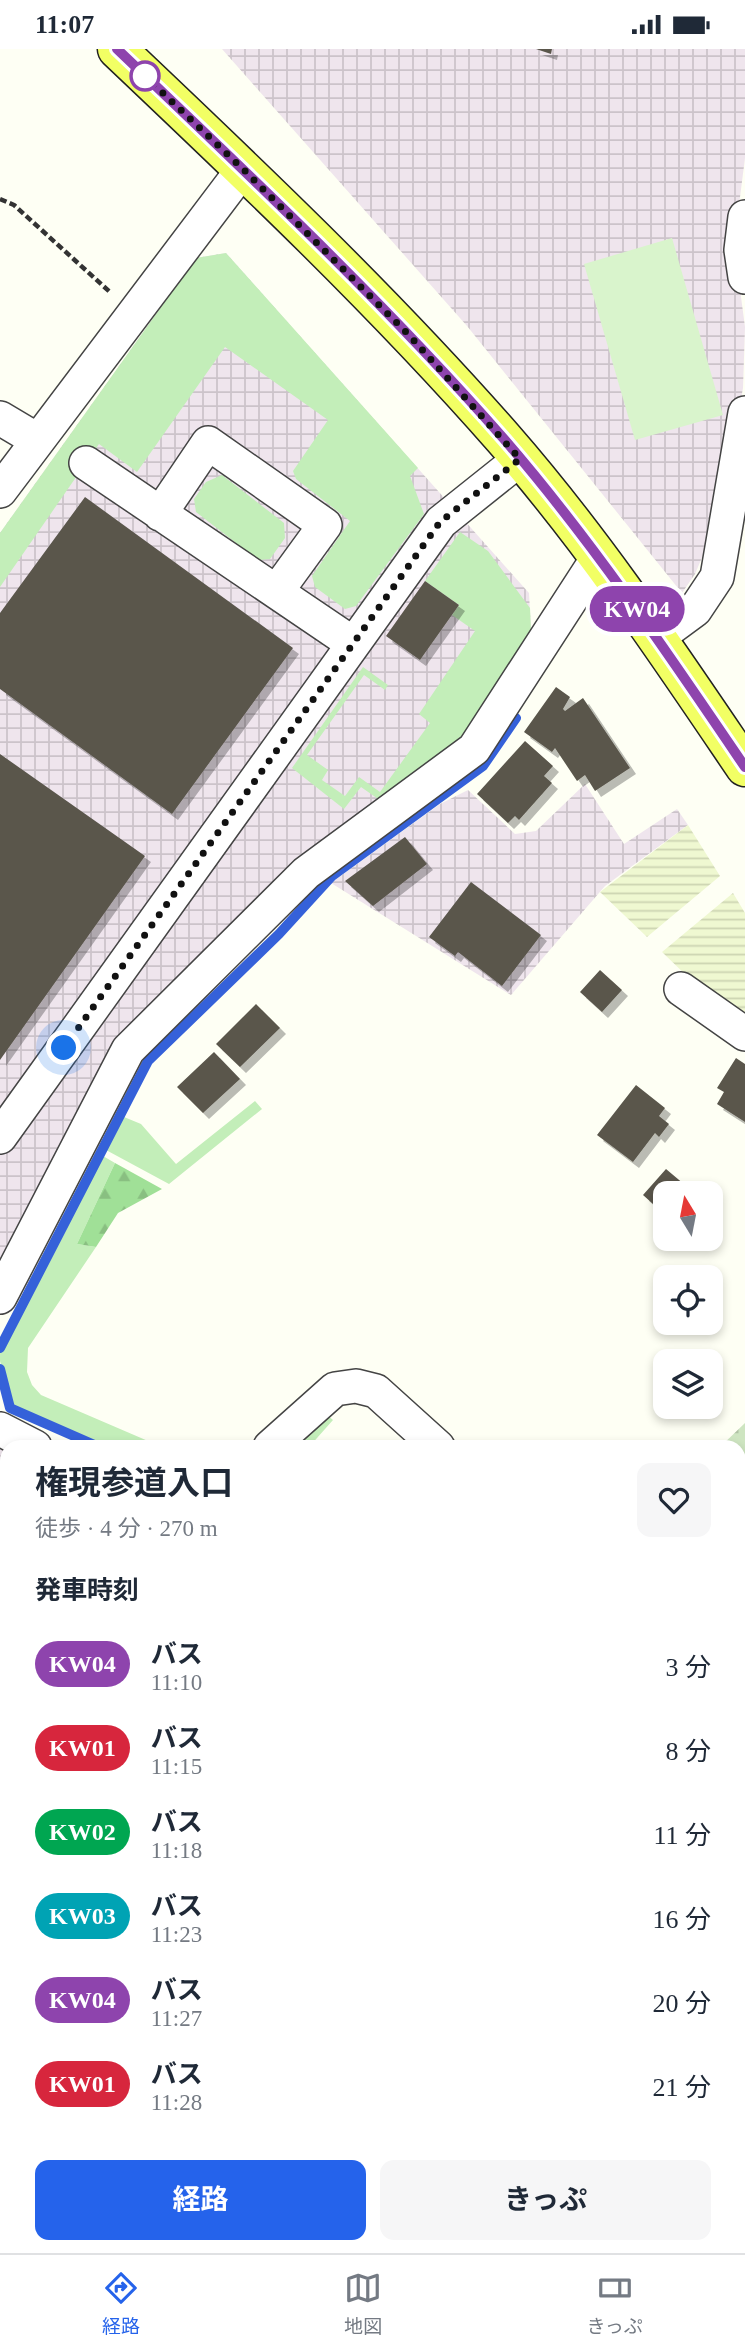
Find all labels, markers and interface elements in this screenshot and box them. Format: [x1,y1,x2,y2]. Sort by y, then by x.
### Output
text: 11:07 [35,10,94,39]
unlabelled marker [130,61,160,91]
line badge: KW04 [588,586,686,632]
text: KW04 [604,596,670,622]
your location [46,1030,81,1065]
north arrow [653,1181,723,1251]
map controls [653,1181,723,1419]
button: locate [653,1265,723,1335]
button: layers [653,1349,723,1419]
button: heart [637,1463,711,1537]
text: 権現参道入口 [35,1465,233,1501]
text: 徒歩 · 4 分 · 270 m [35,1516,218,1541]
text: 発車時刻 [35,1576,139,1605]
text: バス [151,1640,203,1669]
text: KW04 [49,1651,116,1677]
text: 3 分 [665,1653,711,1682]
text: 11:10 [151,1670,202,1695]
text: バス [151,1724,203,1753]
text: KW01 [49,1735,116,1761]
text: 8 分 [665,1737,711,1766]
text: 11:15 [151,1754,202,1779]
text: バス [151,1808,203,1837]
text: KW02 [49,1819,116,1845]
text: 11 分 [653,1821,711,1850]
text: 11:18 [151,1838,202,1863]
text: バス [151,1892,203,1921]
text: KW03 [49,1903,116,1929]
text: 16 分 [652,1905,711,1934]
text: 11:23 [151,1922,202,1947]
text: バス [151,1976,203,2005]
text: KW04 [49,1987,116,2013]
text: 20 分 [652,1989,711,2018]
text: 11:27 [151,2006,202,2031]
text: バス [151,2060,203,2089]
text: KW01 [49,2071,116,2097]
text: 21 分 [652,2073,711,2102]
text: 11:28 [151,2090,202,2115]
button: 経路 [35,2160,366,2240]
button: きっぷ [380,2160,711,2240]
tab: 経路 [102,2269,140,2338]
tab: 地図 [344,2269,382,2338]
tab: きっぷ [587,2269,643,2338]

